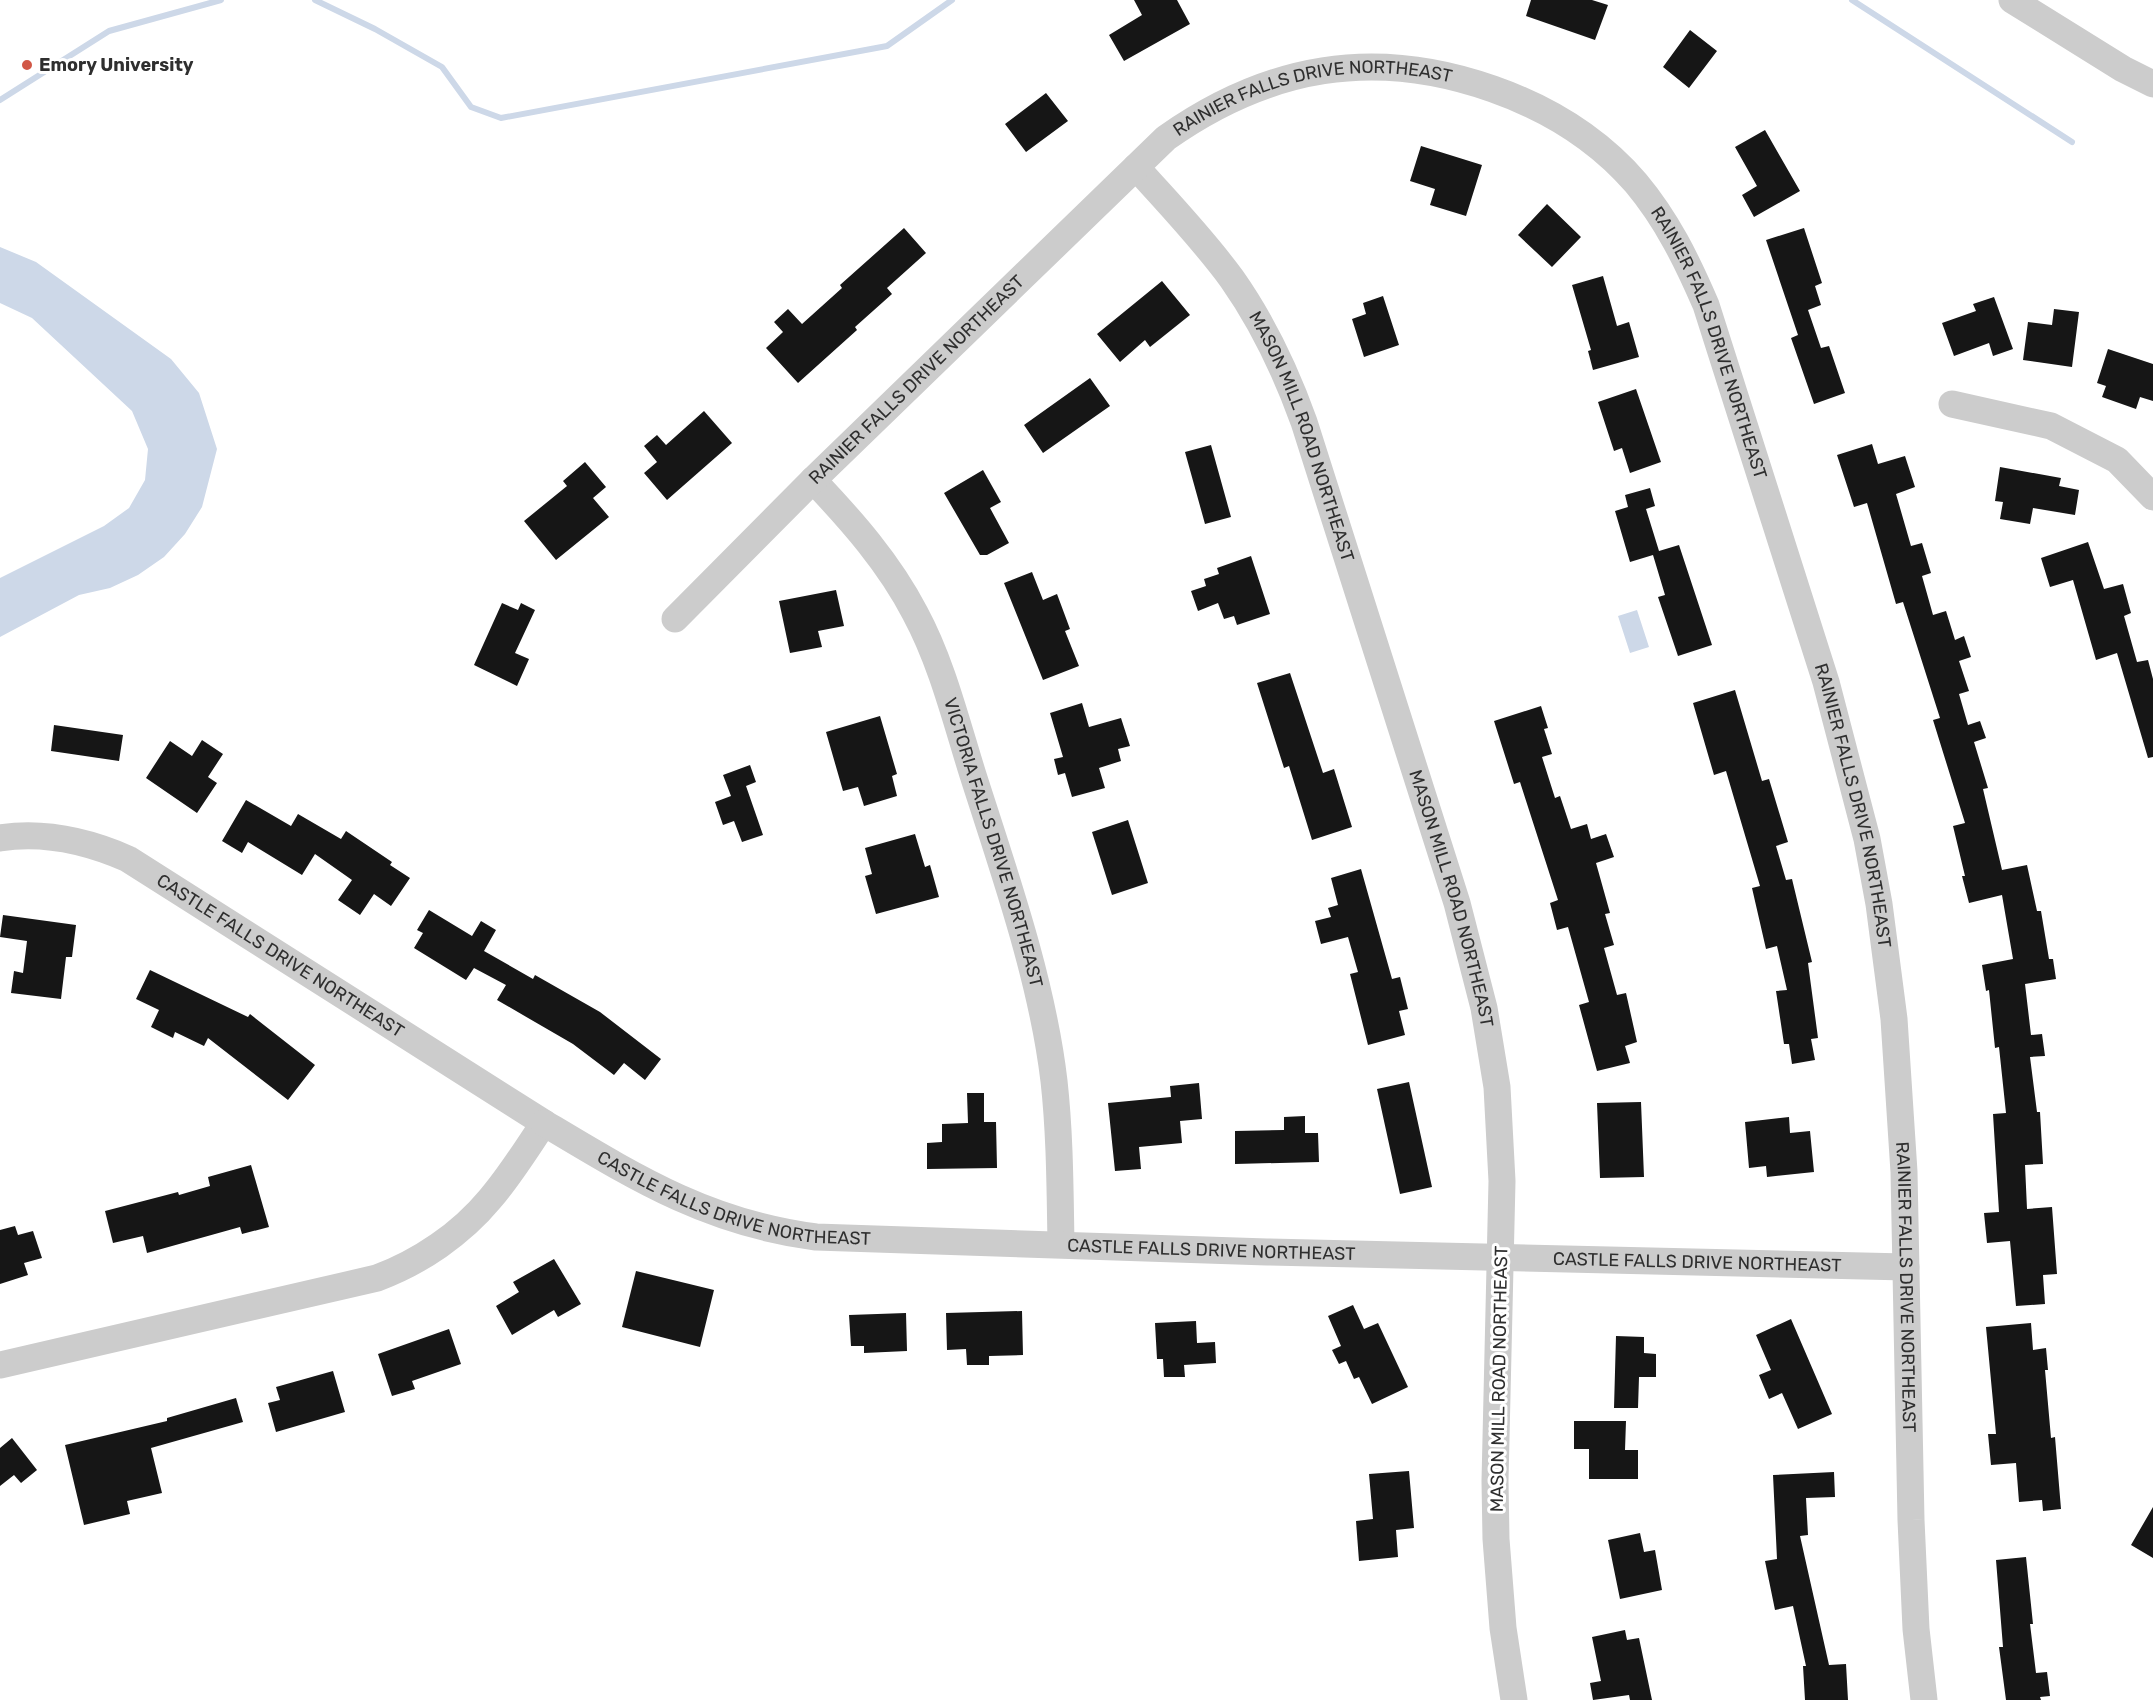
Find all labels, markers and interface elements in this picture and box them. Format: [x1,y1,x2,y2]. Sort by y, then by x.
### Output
place label: Emory University [39,54,194,76]
street label: RAINIER FALLS DRIVE NORTHEAST [1169,56,1454,141]
marker: Emory University [20,58,34,72]
street label: RAINIER FALLS DRIVE NORTHEAST [1646,202,1772,482]
street label: RAINIER FALLS DRIVE NORTHEAST [804,270,1029,489]
street label: MASON MILL ROAD NORTHEAST [1244,307,1359,565]
street label: RAINIER FALLS DRIVE NORTHEAST [1810,661,1896,949]
street label: VICTORIA FALLS DRIVE NORTHEAST [939,695,1047,990]
street label: MASON MILL ROAD NORTHEAST [1404,767,1498,1029]
street label: CASTLE FALLS DRIVE NORTHEAST [153,869,408,1042]
street label: RAINIER FALLS DRIVE NORTHEAST [1891,1141,1920,1433]
street label: CASTLE FALLS DRIVE NORTHEAST [593,1146,871,1250]
street label: CASTLE FALLS DRIVE NORTHEAST [1067,1234,1356,1265]
street label: MASON MILL ROAD NORTHEAST [1486,1246,1512,1512]
street label: CASTLE FALLS DRIVE NORTHEAST [1553,1248,1842,1276]

